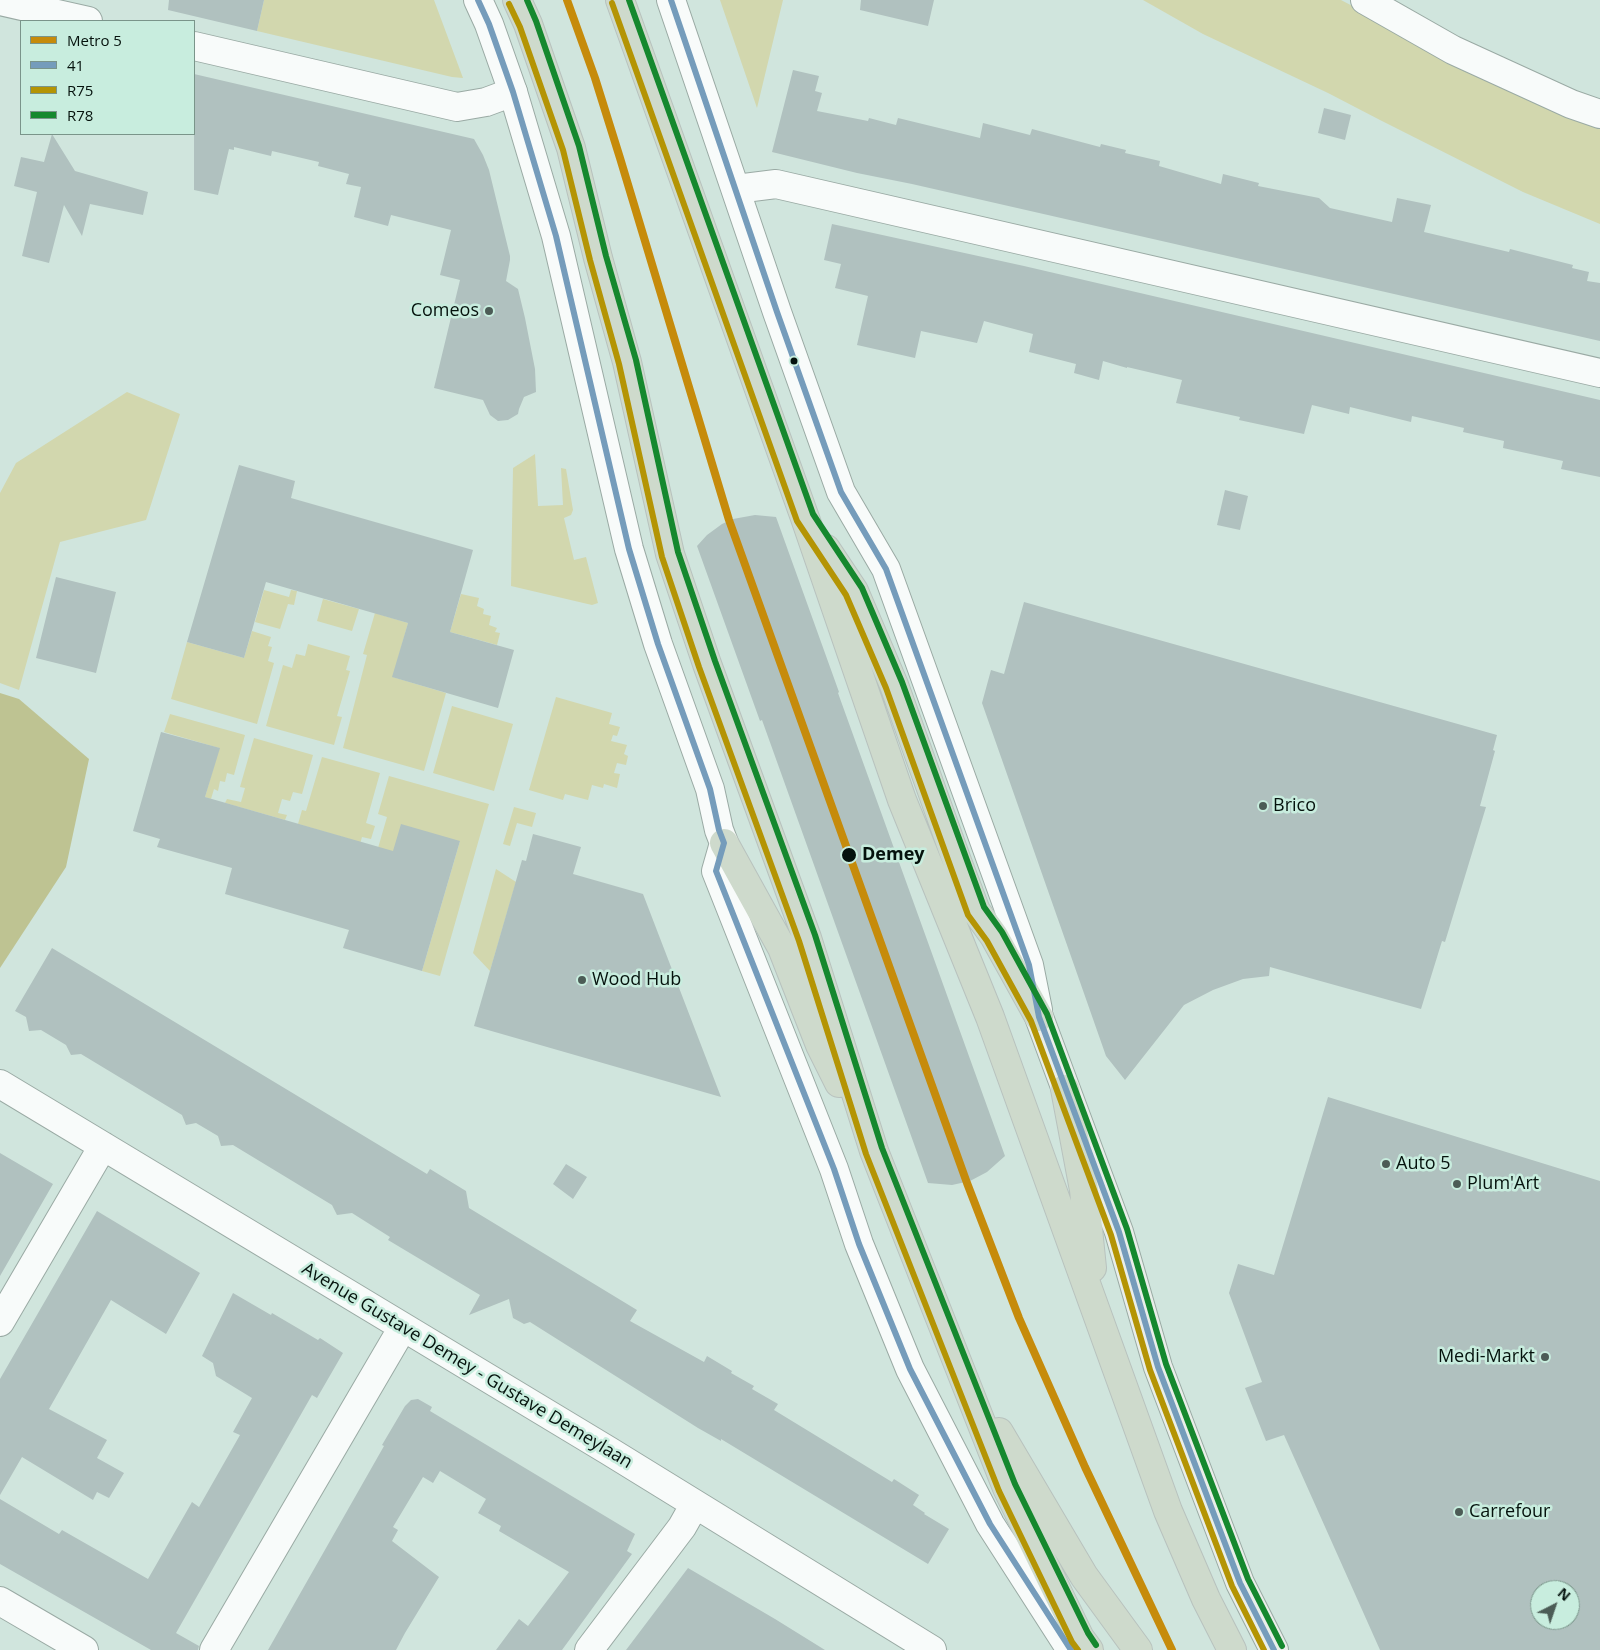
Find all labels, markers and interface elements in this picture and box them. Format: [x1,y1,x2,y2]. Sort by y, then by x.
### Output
legend [20,20,195,135]
text: Metro 5 [67,30,122,50]
text: 41 [67,55,84,75]
text: R75 [67,80,93,100]
text: R78 [67,105,93,125]
place label: Comeos [411,300,479,322]
marker: Comeos [483,305,495,317]
unlabelled marker [789,356,799,366]
place label: Brico [1273,795,1316,817]
marker: Brico [1257,800,1269,812]
place label: Demey [862,844,925,866]
marker: Demey [840,846,858,864]
place label: Wood Hub [592,969,681,991]
marker: Wood Hub [576,974,588,986]
place label: Auto 5 [1396,1153,1451,1175]
marker: Auto 5 [1380,1158,1392,1170]
place label: Plum'Art [1467,1173,1539,1195]
marker: Plum'Art [1451,1178,1463,1190]
street label: Avenue Gustave Demey - Gustave Demeylaan [298,1258,636,1474]
place label: Medi-Markt [1438,1346,1535,1368]
marker: Medi-Markt [1539,1351,1551,1363]
place label: Carrefour [1469,1501,1550,1523]
marker: Carrefour [1453,1506,1465,1518]
north arrow [1530,1580,1580,1630]
text: N [1554,1583,1575,1605]

